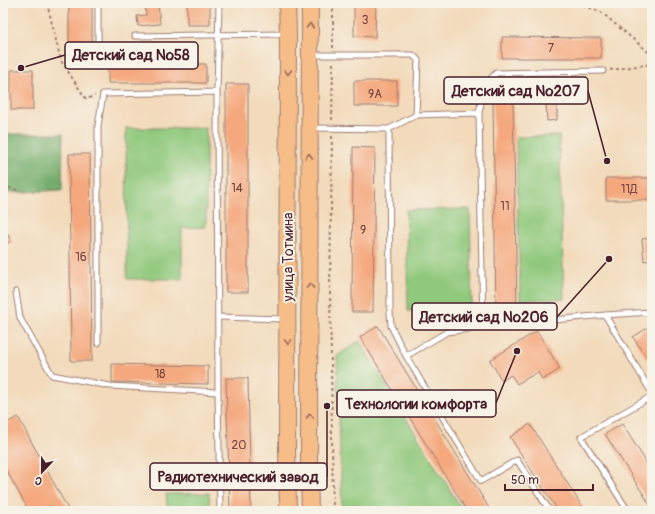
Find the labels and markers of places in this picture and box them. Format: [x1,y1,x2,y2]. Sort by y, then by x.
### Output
callout: Детский сад №58 [65,42,198,69]
callout: Детский сад №207 [444,77,588,104]
callout: Детский сад №206 [412,303,557,330]
callout: Технологии комфорта [337,390,496,417]
callout: Радиотехнический завод [150,463,327,490]

